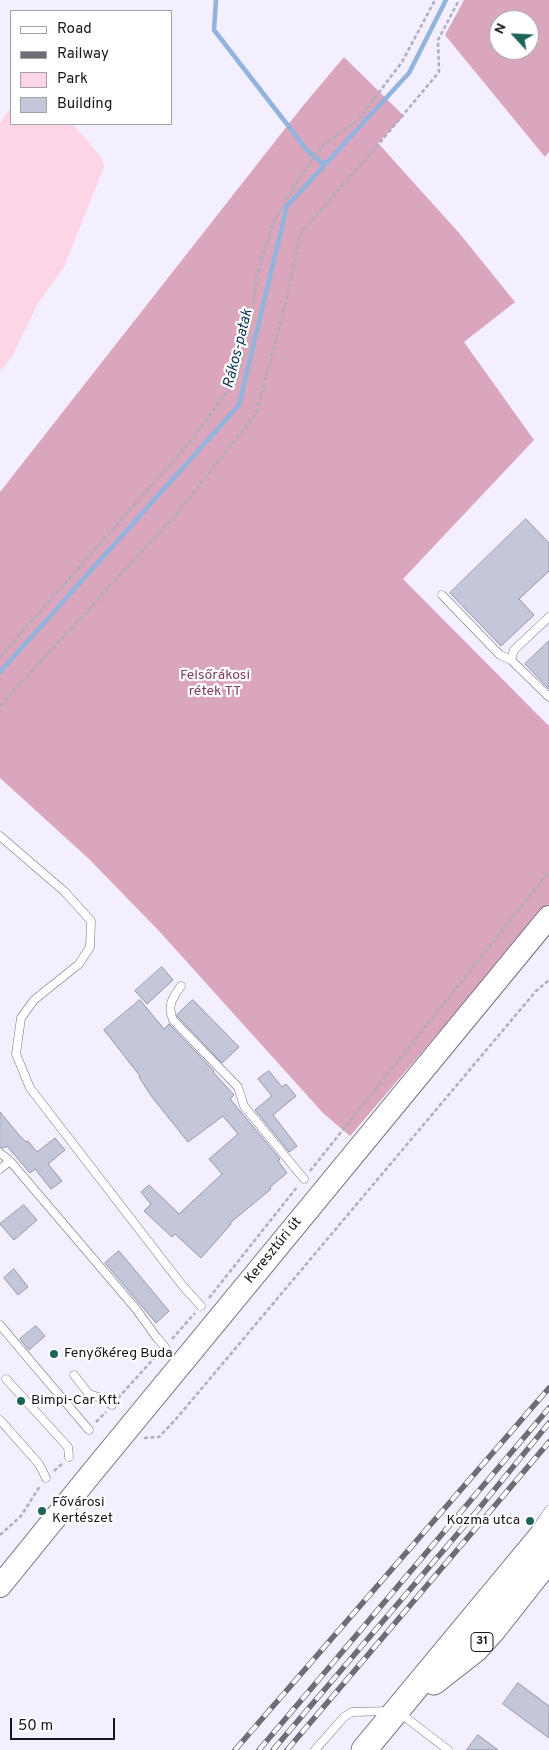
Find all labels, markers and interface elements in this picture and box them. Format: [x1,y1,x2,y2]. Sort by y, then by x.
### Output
legend [10,10,172,125]
north arrow [489,10,539,60]
text: Road [57,20,92,39]
text: N [491,21,511,37]
text: Railway [57,45,109,64]
text: Park [57,70,88,89]
text: Building [57,95,112,114]
water label: Rákos-patak [220,308,258,390]
park label: Felsőrákosi rétek TT [180,668,250,700]
street label: Keresztúri út [242,1214,306,1288]
place label: Fenyőkéreg Buda [64,1346,173,1362]
marker: Fenyőkéreg Buda [48,1348,60,1360]
place label: Bimpi-Car Kft. [31,1393,120,1409]
marker: Bimpi-Car Kft. [15,1395,27,1407]
place label: Fővárosi Kertészet [52,1495,113,1528]
marker: Fővárosi Kertészet [36,1505,48,1517]
place label: Kozma utca [447,1513,520,1529]
marker: Kozma utca [524,1515,536,1527]
road number: 31 [471,1632,493,1651]
scale bar [12,1708,118,1740]
text: 50 m [18,1717,53,1736]

